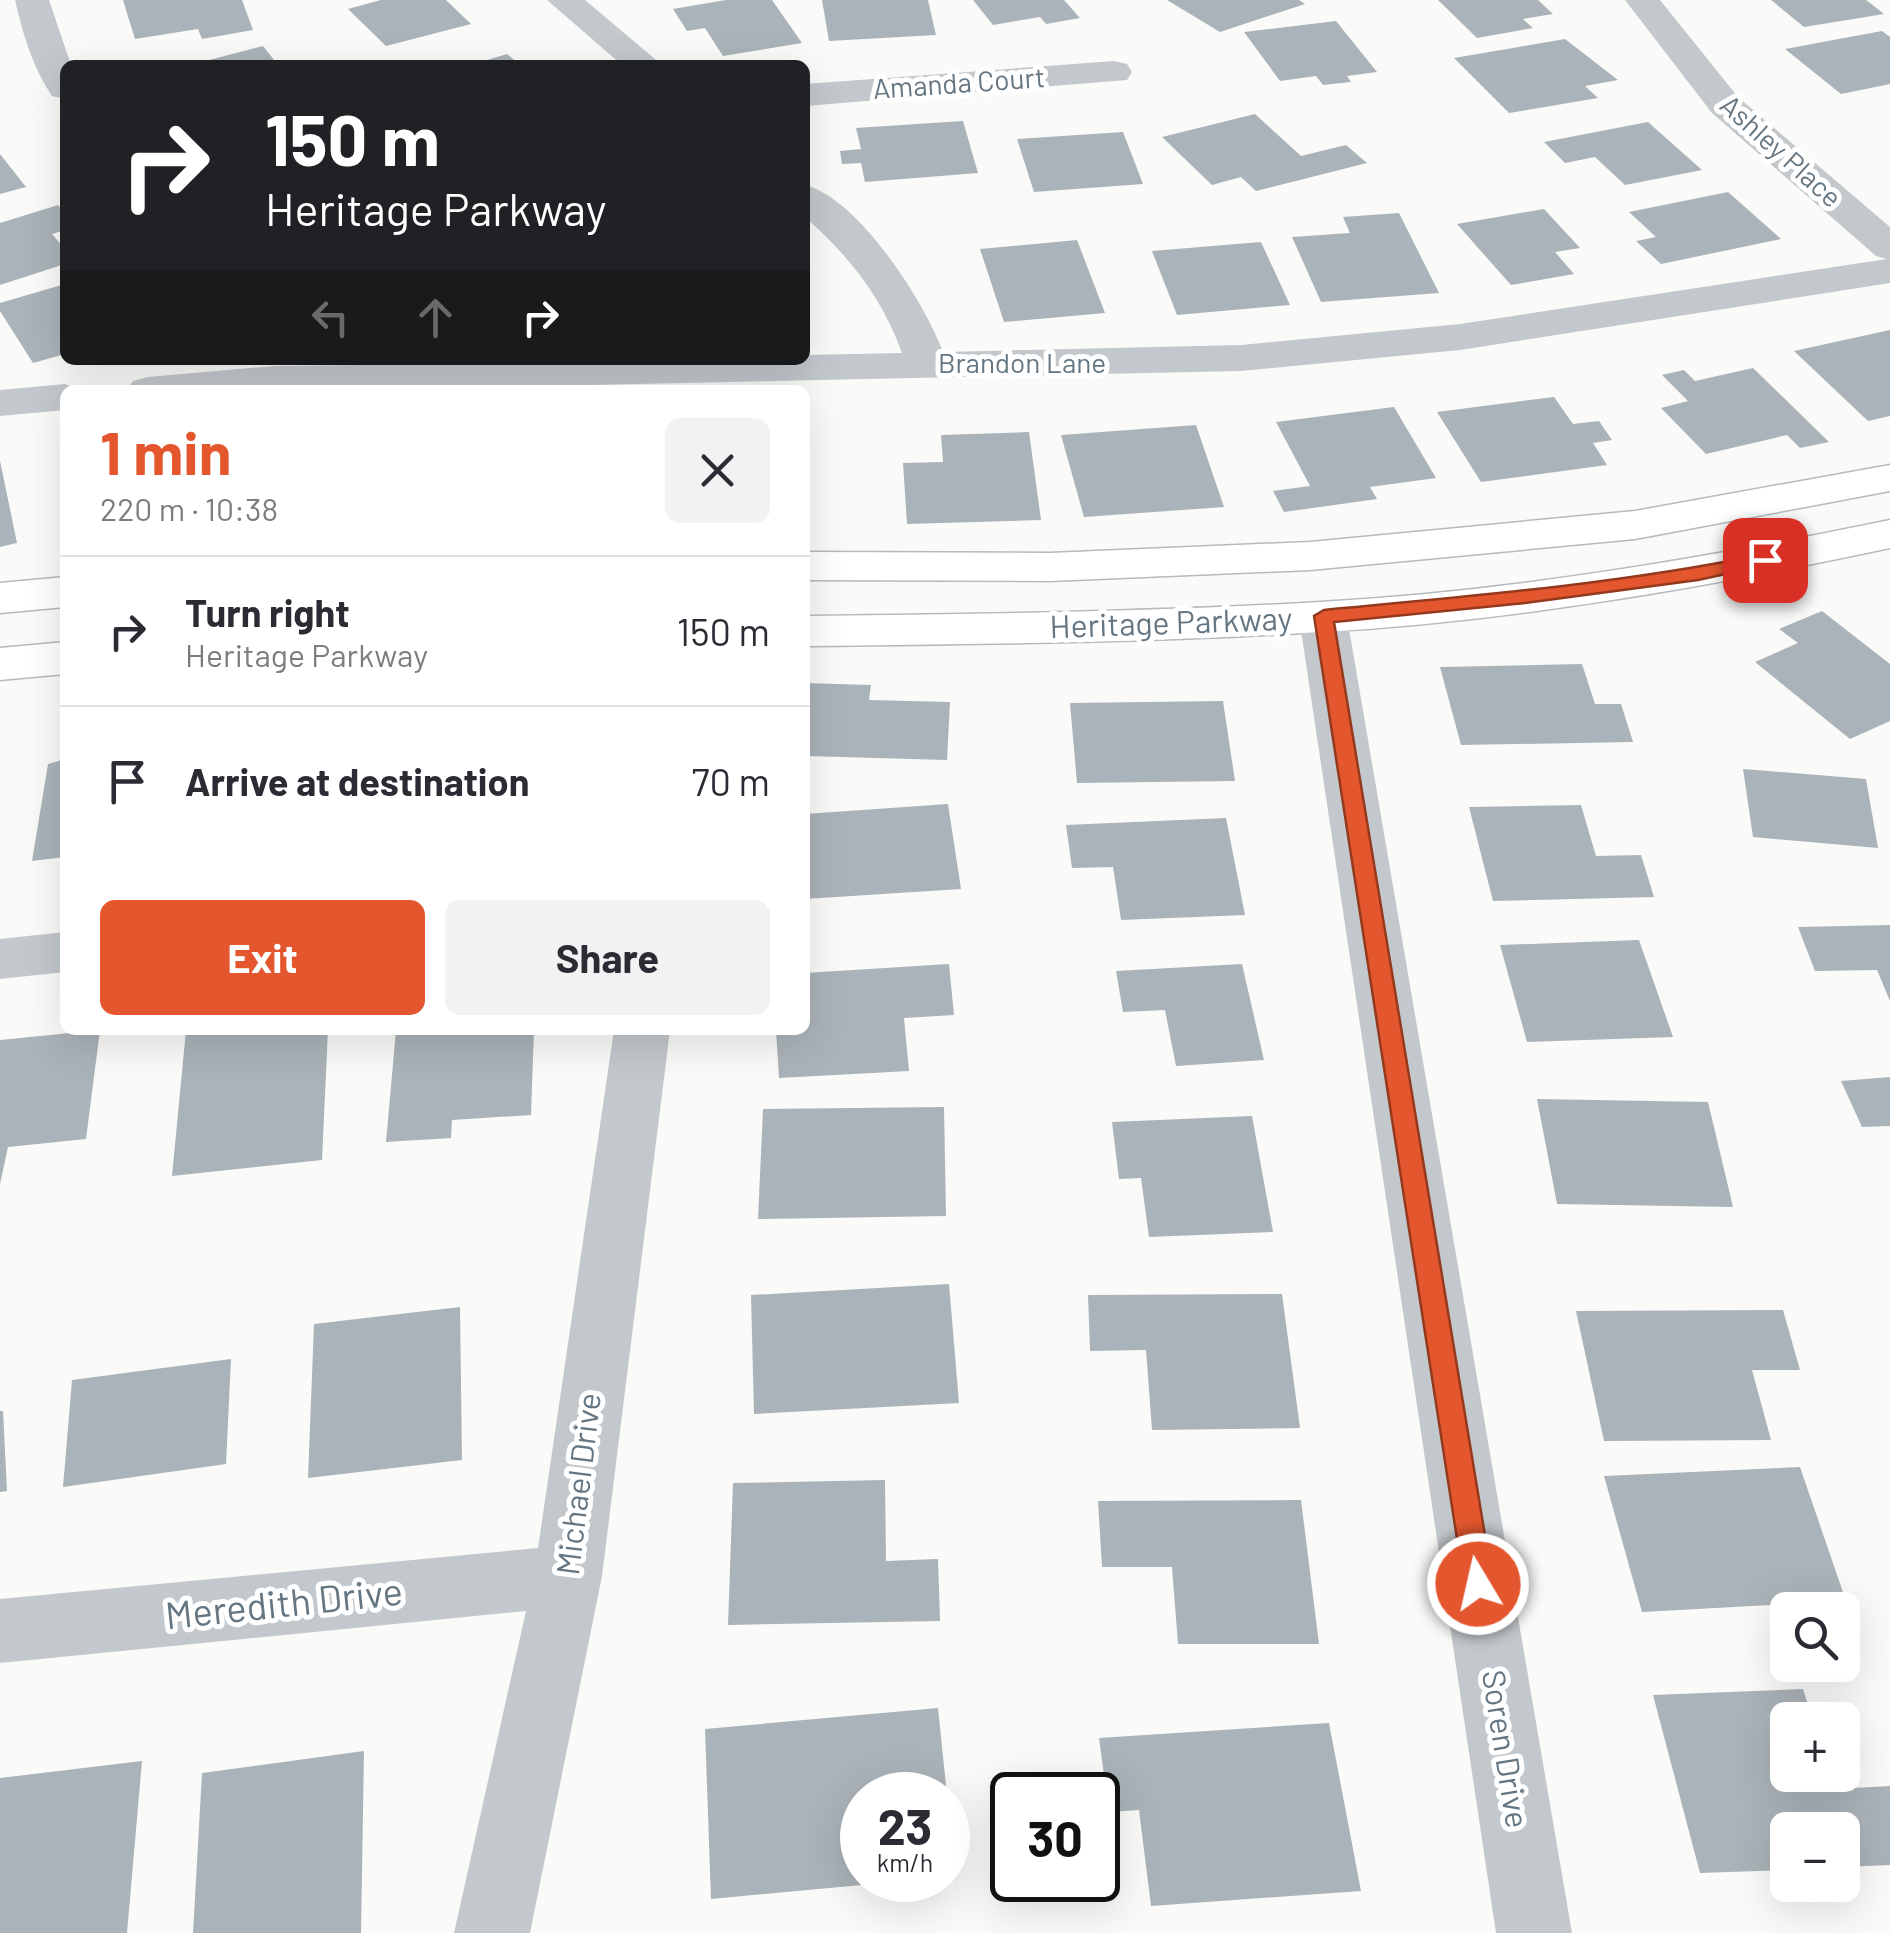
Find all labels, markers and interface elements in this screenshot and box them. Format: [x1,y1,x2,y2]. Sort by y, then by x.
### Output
street label: Amanda Court [872,59,1046,105]
street label: Ashley Place [1714,87,1849,214]
text: 150 m [265,96,440,180]
icon: right [100,100,230,230]
text: Heritage Parkway [265,181,607,235]
icon: left [303,290,358,345]
icon: ahead [408,290,463,345]
icon: right [513,290,568,345]
street label: Brandon Lane [938,345,1106,379]
text: 1 min [100,415,231,487]
button: close [665,418,770,523]
text: 220 m · 10:38 [100,489,278,527]
pin [1723,518,1808,603]
icon: arrive [1738,533,1793,588]
text: Turn right [185,589,350,635]
street label: Heritage Parkway [1049,598,1293,644]
icon: right [100,604,155,659]
text: 150 m [677,608,770,654]
text: Heritage Parkway [185,635,428,673]
icon: arrive [100,754,155,809]
text: Arrive at destination [185,758,530,804]
text: 70 m [692,758,770,804]
button: Exit [100,900,425,1015]
button: Share [445,900,770,1015]
street label: Michael Drive [547,1390,607,1577]
position arrow [1426,1532,1530,1636]
street label: Meredith Drive [163,1567,405,1637]
map controls [1770,1592,1860,1902]
button: search [1770,1592,1860,1682]
street label: Soren Drive [1476,1667,1538,1830]
button: + [1770,1702,1860,1792]
speed limit sign: 30 [990,1772,1120,1902]
text: 23 [878,1795,932,1855]
button: − [1770,1812,1860,1902]
text: km/h [877,1847,933,1877]

